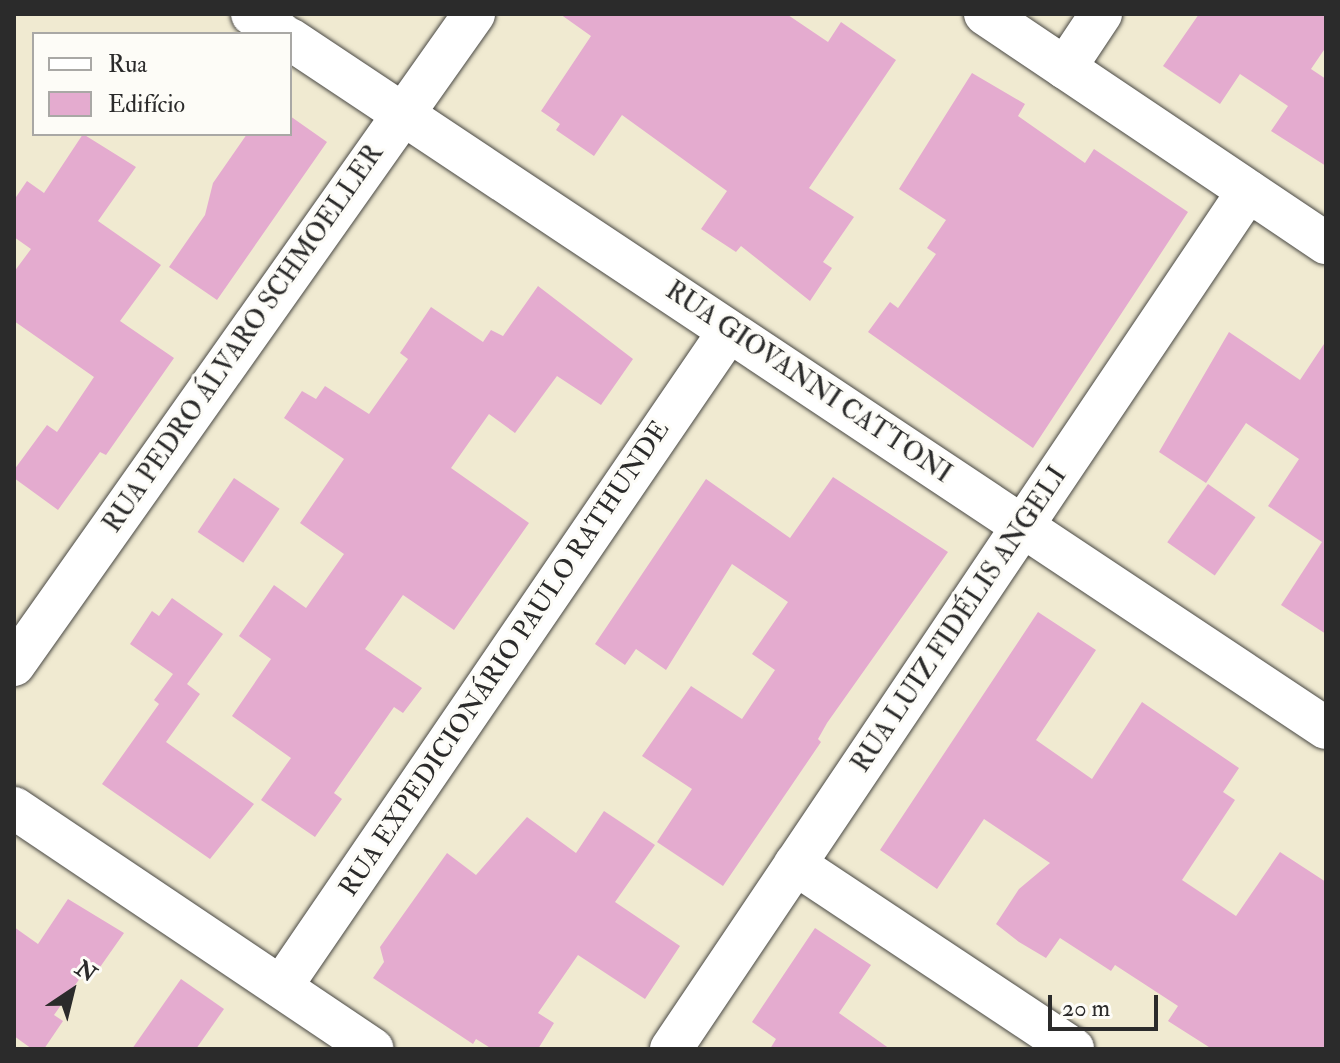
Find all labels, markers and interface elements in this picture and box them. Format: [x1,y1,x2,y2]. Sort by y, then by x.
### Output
legend [32,32,292,136]
text: Rua [108,49,147,80]
text: Edifício [108,89,185,120]
street label: RUA PEDRO ÁLVARO SCHMOELLER [97,139,391,539]
street label: RUA GIOVANNI CATTONI [659,276,957,490]
street label: RUA EXPEDICIONÁRIO PAULO RATHUNDE [334,415,676,903]
street label: RUA LUIZ FIDÉLIS ANGELI [846,461,1074,779]
north arrow [32,951,112,1031]
text: N [70,954,102,988]
scale bar [1052,979,1162,1029]
text: 20 m [1062,993,1110,1024]

